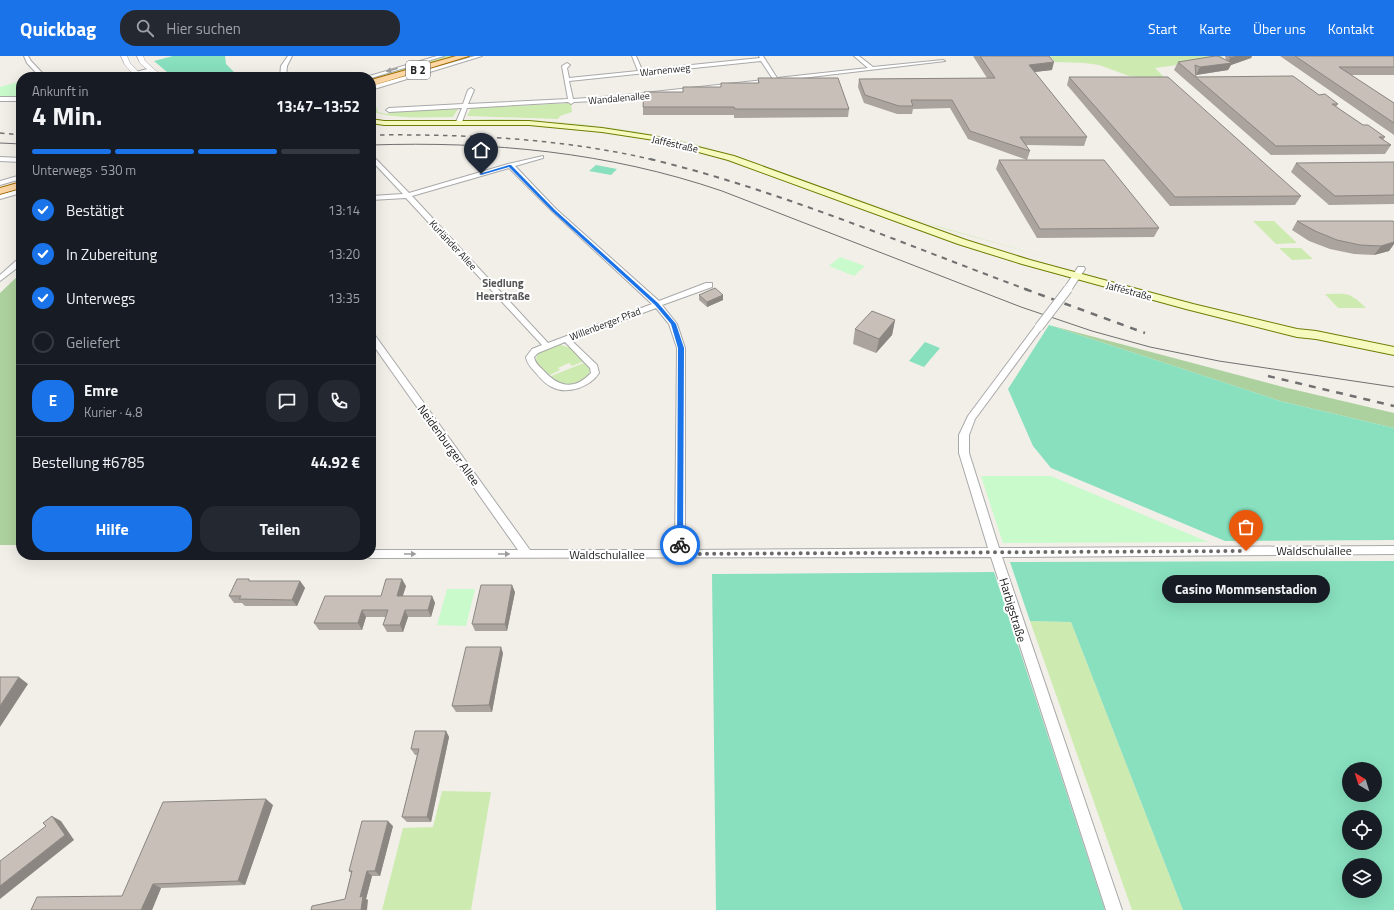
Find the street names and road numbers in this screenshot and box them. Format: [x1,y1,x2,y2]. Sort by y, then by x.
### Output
street label: Warnenweg [639,60,691,80]
road number: B 2 [406,61,430,79]
street label: Wandalenallee [588,88,650,108]
street label: Jafféstraße [650,131,700,157]
street label: Kurländer Allee [426,217,480,273]
street label: Jafféstraße [1104,278,1154,304]
street label: Willenberger Pfad [567,304,643,344]
street label: Neidenburger Allee [413,401,485,489]
street label: Waldschulallee [1276,541,1352,560]
street label: Waldschulallee [569,545,645,564]
street label: Harbigstraße [994,576,1032,644]

